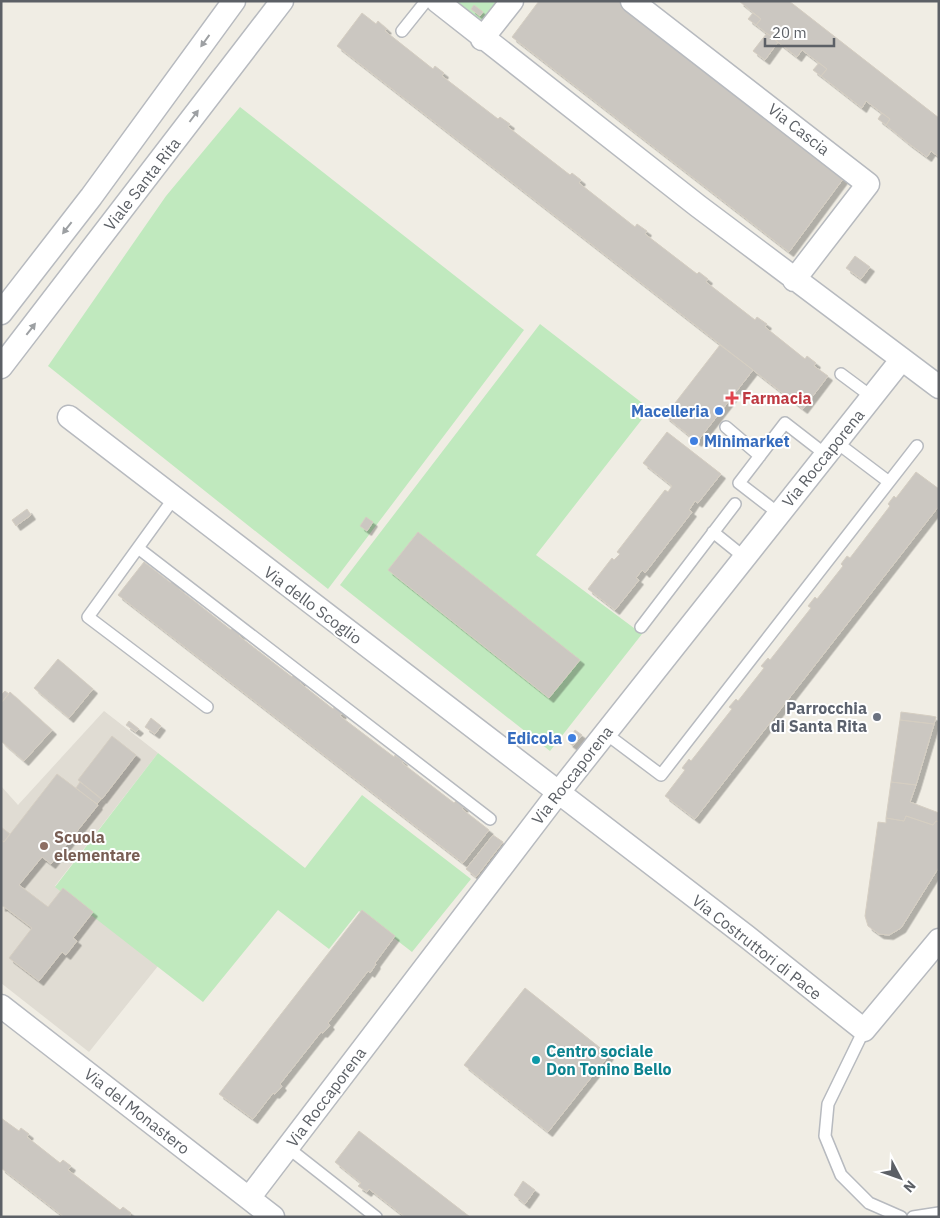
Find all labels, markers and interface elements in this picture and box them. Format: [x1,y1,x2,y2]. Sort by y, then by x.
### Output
scale bar [765,15,834,47]
text: 20 m [772,23,807,42]
one-way arrow [200,34,210,48]
street label: Via Cascia [764,99,834,160]
one-way arrow [189,110,200,123]
street label: Viale Santa Rita [99,133,185,234]
one-way arrow [62,221,72,235]
one-way arrow [26,322,36,336]
place label: Farmacia [742,388,812,408]
marker: Farmacia [726,392,738,404]
place label: Macelleria [631,401,709,421]
marker: Macelleria [713,405,725,417]
street label: Via Roccaporena [777,405,869,511]
place label: Minimarket [704,431,790,451]
marker: Minimarket [688,435,700,447]
street label: Via dello Scoglio [260,562,366,648]
place label: Parrocchia di Santa Rita [771,698,867,736]
marker: Parrocchia di Santa Rita [871,711,883,723]
street label: Via Roccaporena [527,721,617,828]
place label: Edicola [507,728,562,748]
marker: Edicola [566,732,578,744]
place label: Scuola elementare [54,827,140,865]
marker: Scuola elementare [38,840,50,852]
street label: Via Costruttori di Pace [688,890,826,1004]
place label: Centro sociale Don Tonino Bello [546,1041,672,1079]
street label: Via Roccaporena [282,1043,370,1151]
marker: Centro sociale Don Tonino Bello [530,1054,542,1066]
street label: Via del Monastero [80,1064,194,1158]
north arrow [875,1153,925,1203]
text: N [900,1177,920,1196]

